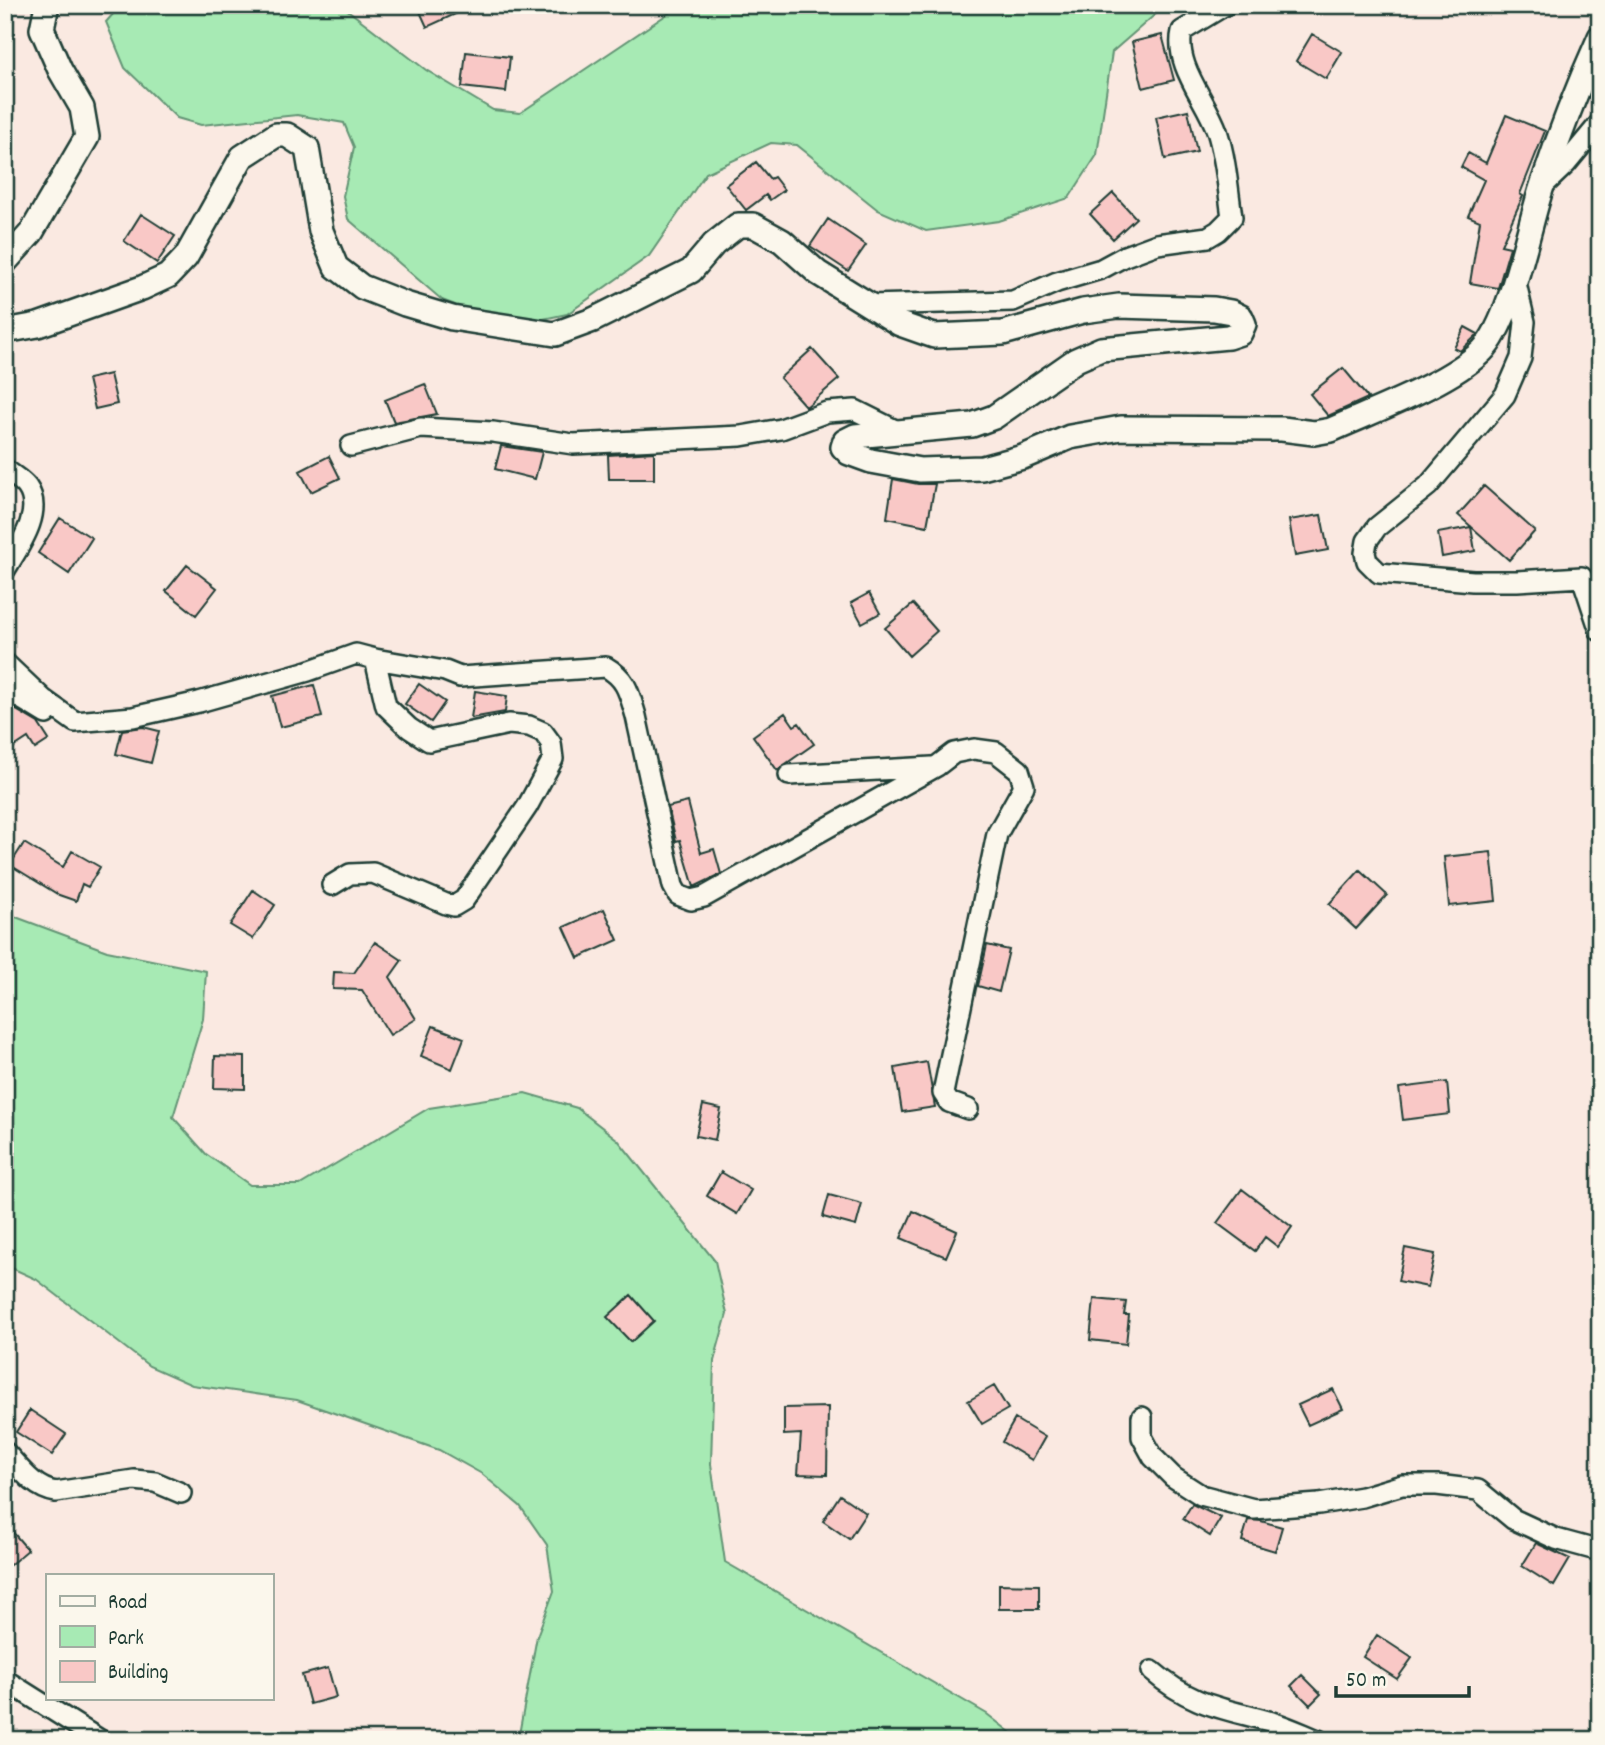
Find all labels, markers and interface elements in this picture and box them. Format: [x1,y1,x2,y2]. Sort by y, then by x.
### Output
legend [46,1574,273,1700]
text: Road [108,1589,147,1619]
text: Park [108,1625,144,1655]
scale bar [1336,1654,1468,1698]
text: Building [108,1659,168,1689]
text: 50 m [1346,1667,1386,1697]

